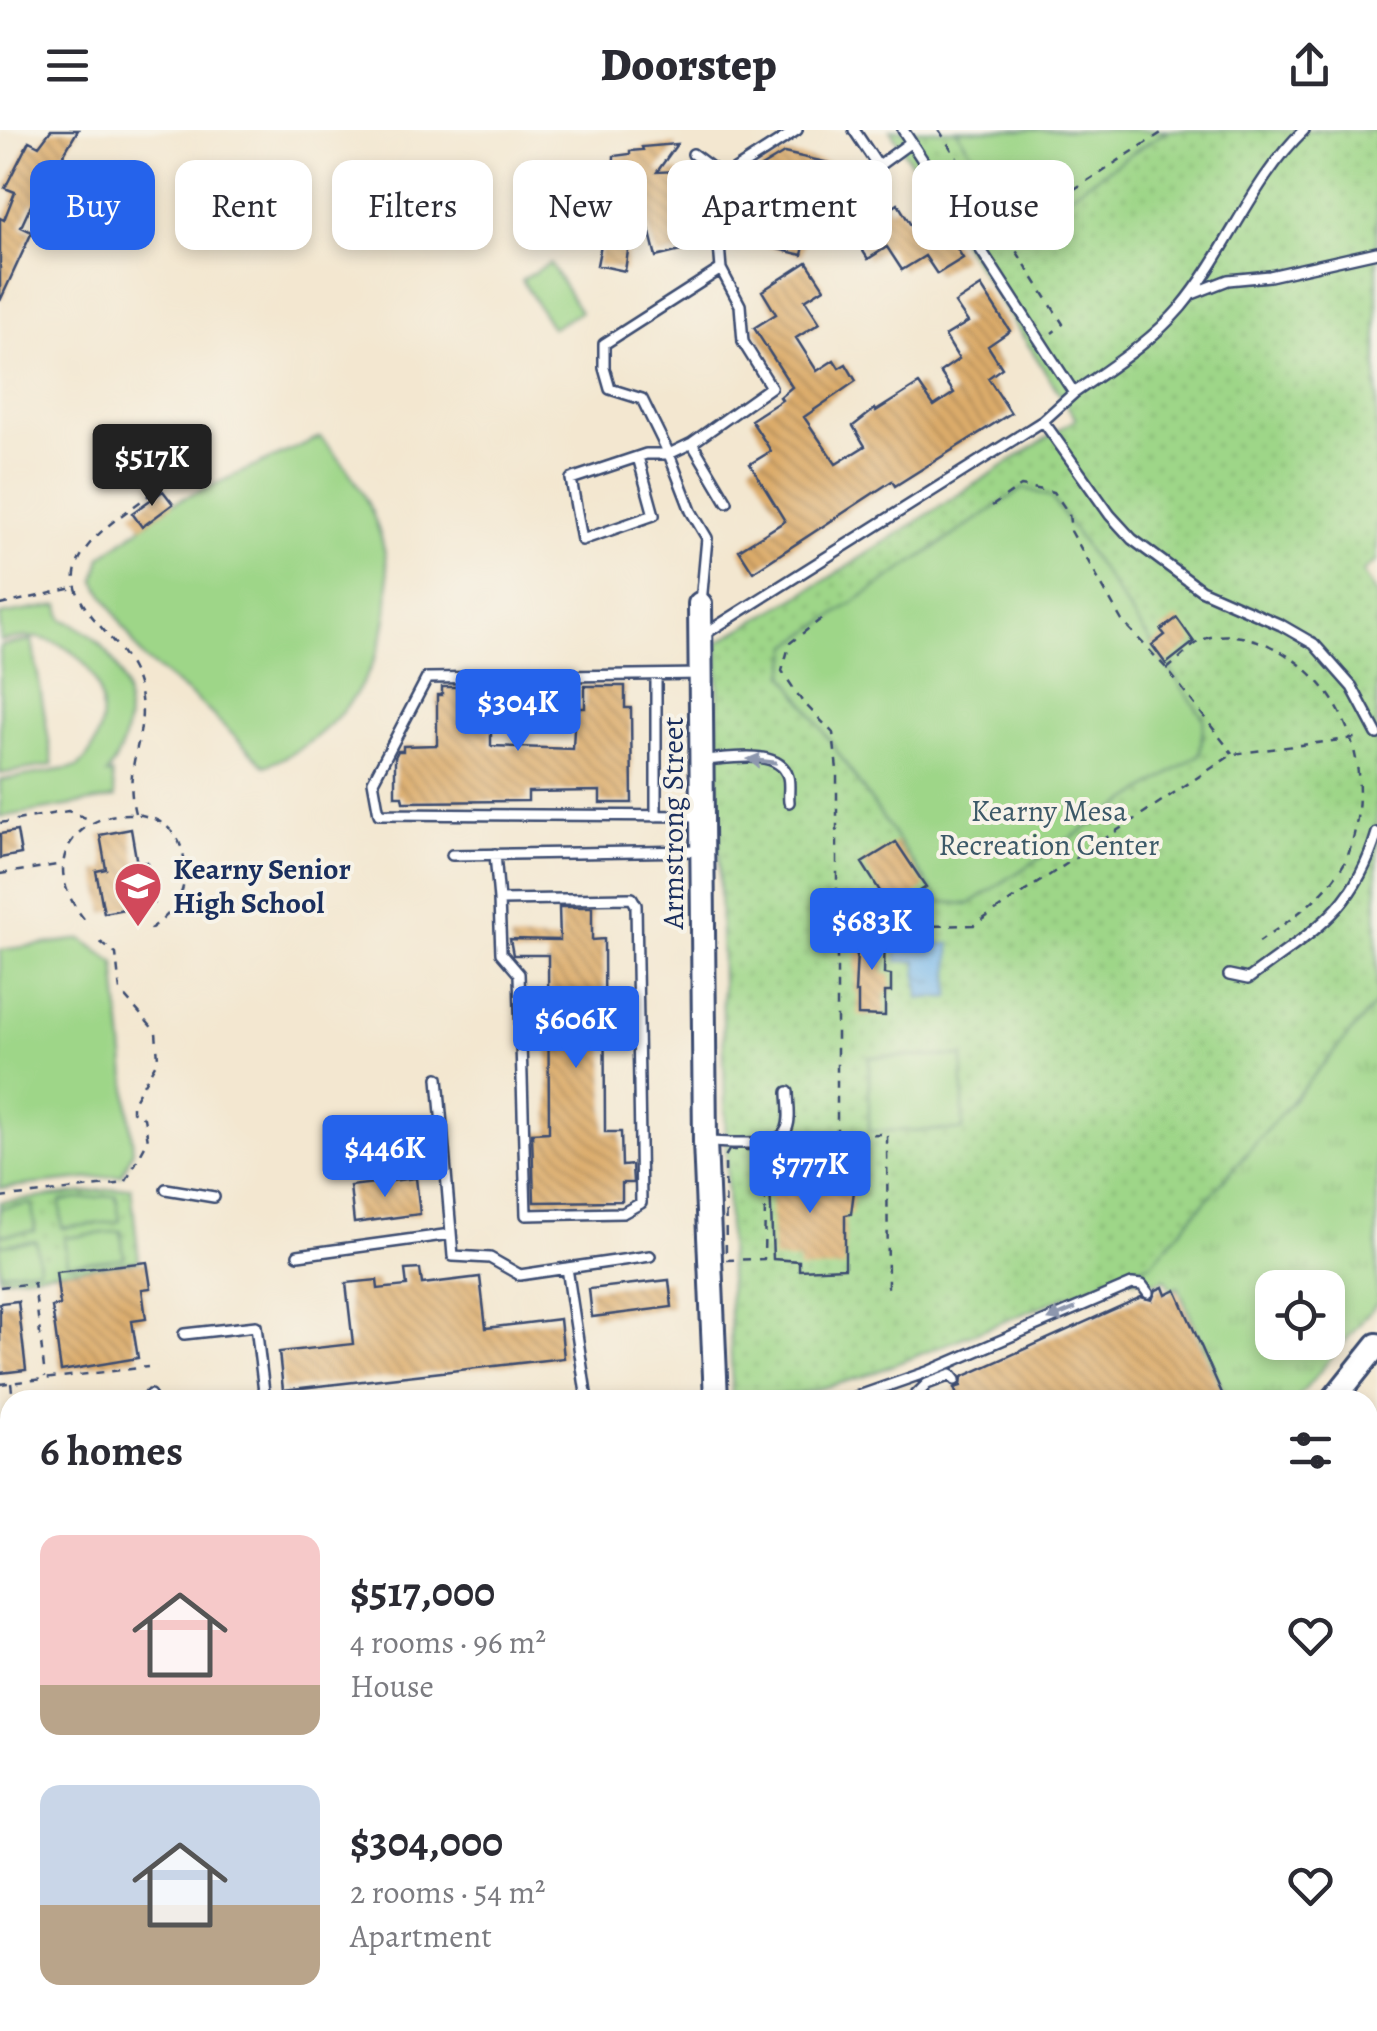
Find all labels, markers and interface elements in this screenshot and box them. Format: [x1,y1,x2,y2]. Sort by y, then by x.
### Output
text: Doorstep [600,34,777,96]
icon: menu [40,38,95,93]
icon: share [1282,38,1337,93]
chip: Buy [30,160,155,250]
chip: Rent [175,160,312,250]
chip: Filters [332,160,493,250]
chip: New [513,160,647,250]
chip: Apartment [667,160,892,250]
chip: House [912,160,1074,250]
pin: $517K [82,424,222,509]
text: $517K [115,434,189,478]
pin: $304K [448,669,588,754]
text: $304K [478,679,558,723]
street label: Armstrong Street [653,717,693,930]
one-way arrow [745,753,777,769]
park label: Kearny Mesa Recreation Center [939,791,1159,865]
place label: Kearny Senior High School [173,849,351,923]
school or university icon: Kearny Senior High School [112,860,164,928]
pin: $683K [802,888,942,973]
text: $683K [832,898,912,942]
pin: $606K [506,986,646,1071]
text: $606K [535,996,617,1040]
pin: $446K [315,1115,455,1200]
text: $446K [345,1125,425,1169]
pin: $777K [740,1131,880,1216]
text: $777K [772,1141,848,1185]
map controls [1255,1270,1345,1360]
button: locate [1255,1270,1345,1360]
one-way arrow [1047,1306,1077,1322]
text: 6 homes [40,1422,183,1479]
icon: filters [1283,1423,1338,1478]
text: $517,000 [350,1563,495,1620]
icon: home [120,1575,240,1695]
icon: heart [1283,1608,1338,1663]
text: 4 rooms · 96 m² [350,1620,546,1664]
text: House [350,1664,434,1708]
text: $304,000 [350,1813,503,1870]
icon: home [120,1825,240,1945]
icon: heart [1283,1858,1338,1913]
text: 2 rooms · 54 m² [350,1870,546,1914]
text: Apartment [350,1914,492,1958]

